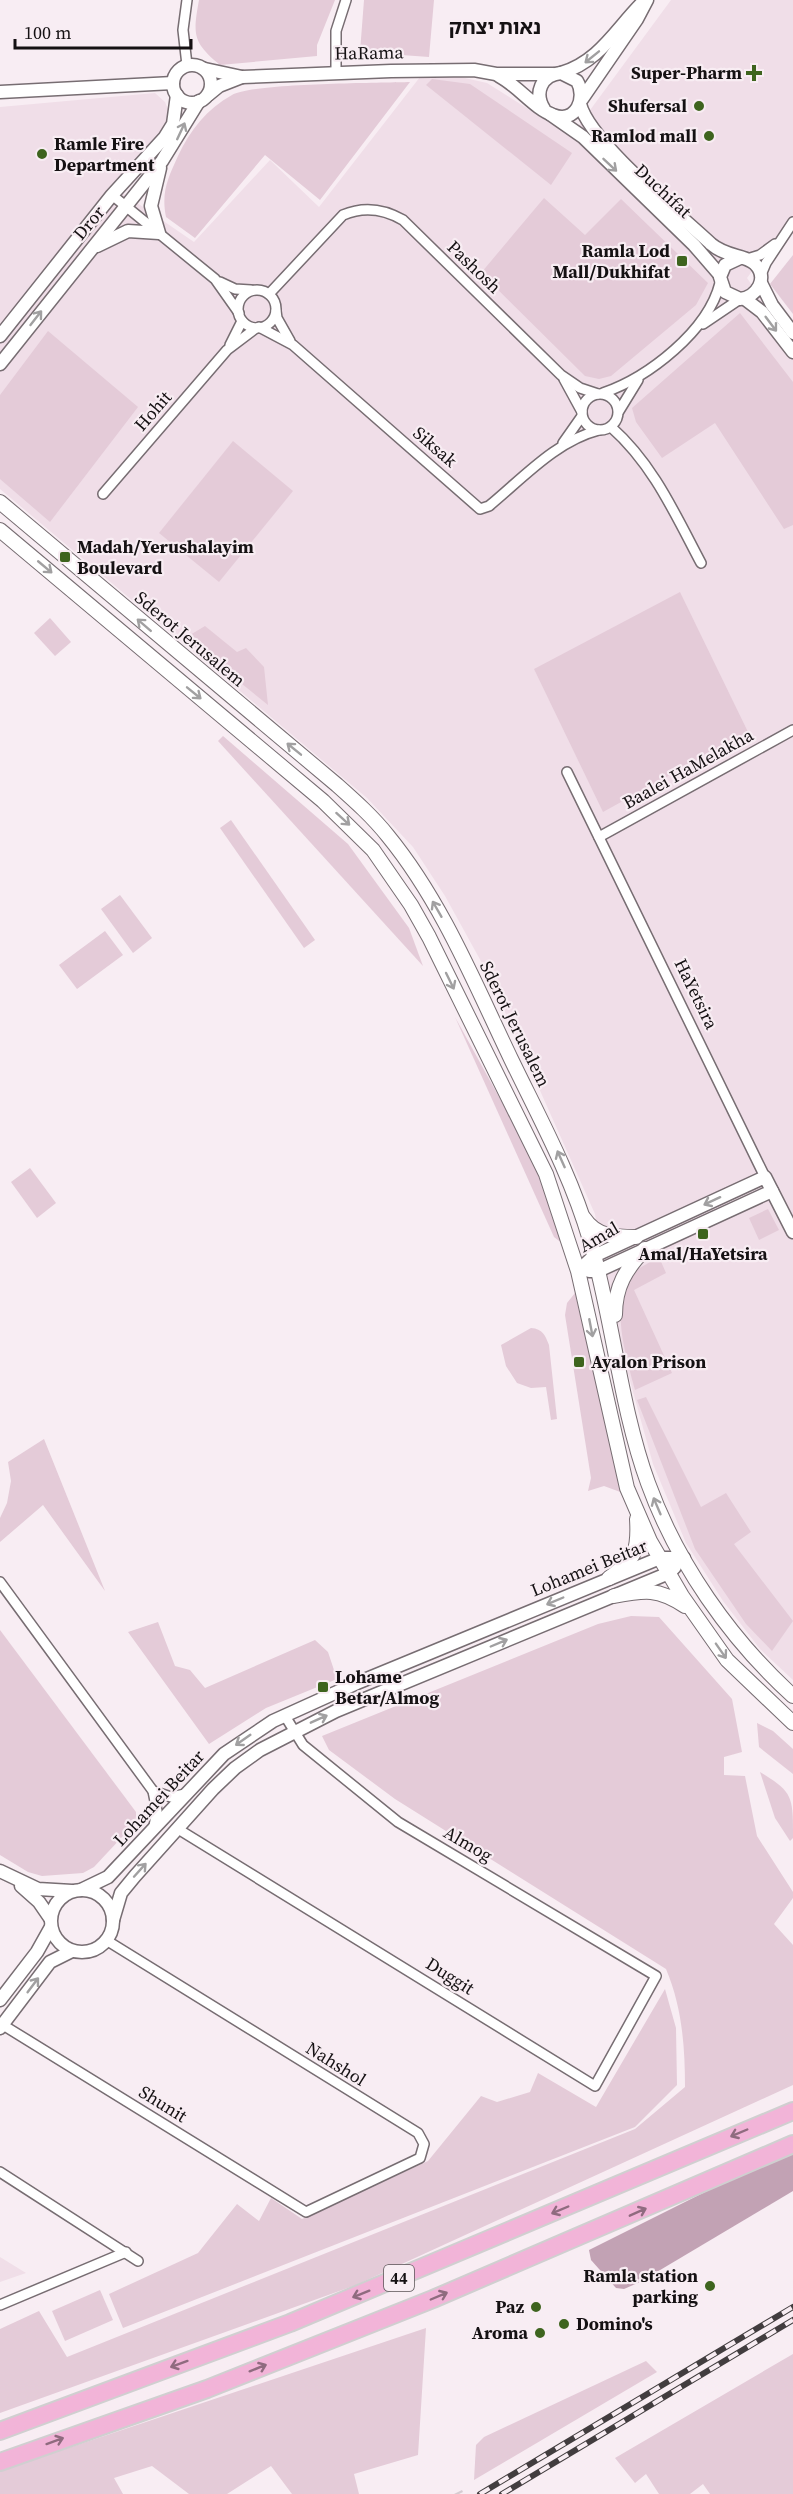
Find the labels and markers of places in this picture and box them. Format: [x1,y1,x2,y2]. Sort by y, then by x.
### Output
place label: Super-Pharm [631,60,742,85]
marker: Super-Pharm [747,66,761,80]
place label: Shufersal [608,93,687,118]
marker: Shufersal [692,99,706,113]
place label: Ramlod mall [591,123,697,148]
marker: Ramlod mall [702,129,716,143]
place label: Ramle Fire Department [54,131,155,177]
marker: Ramle Fire Department [35,147,49,161]
place label: Ramla Lod Mall/Dukhifat [552,238,671,284]
marker: Ramla Lod Mall/Dukhifat [675,254,689,268]
place label: Madah/Yerushalayim Boulevard [77,534,254,580]
marker: Madah/Yerushalayim Boulevard [58,550,72,564]
marker: Amal/HaYetsira [696,1227,710,1241]
place label: Amal/HaYetsira [638,1241,768,1266]
place label: Ayalon Prison [591,1349,706,1374]
marker: Ayalon Prison [572,1355,586,1369]
place label: Lohame Betar/Almog [335,1664,439,1710]
marker: Lohame Betar/Almog [316,1680,330,1694]
place label: Ramla station parking [583,2263,698,2309]
marker: Ramla station parking [703,2279,717,2293]
place label: Paz [495,2294,525,2319]
marker: Paz [529,2300,543,2314]
place label: Domino's [576,2311,653,2336]
marker: Domino's [557,2317,571,2331]
place label: Aroma [472,2320,528,2345]
marker: Aroma [533,2326,547,2340]

